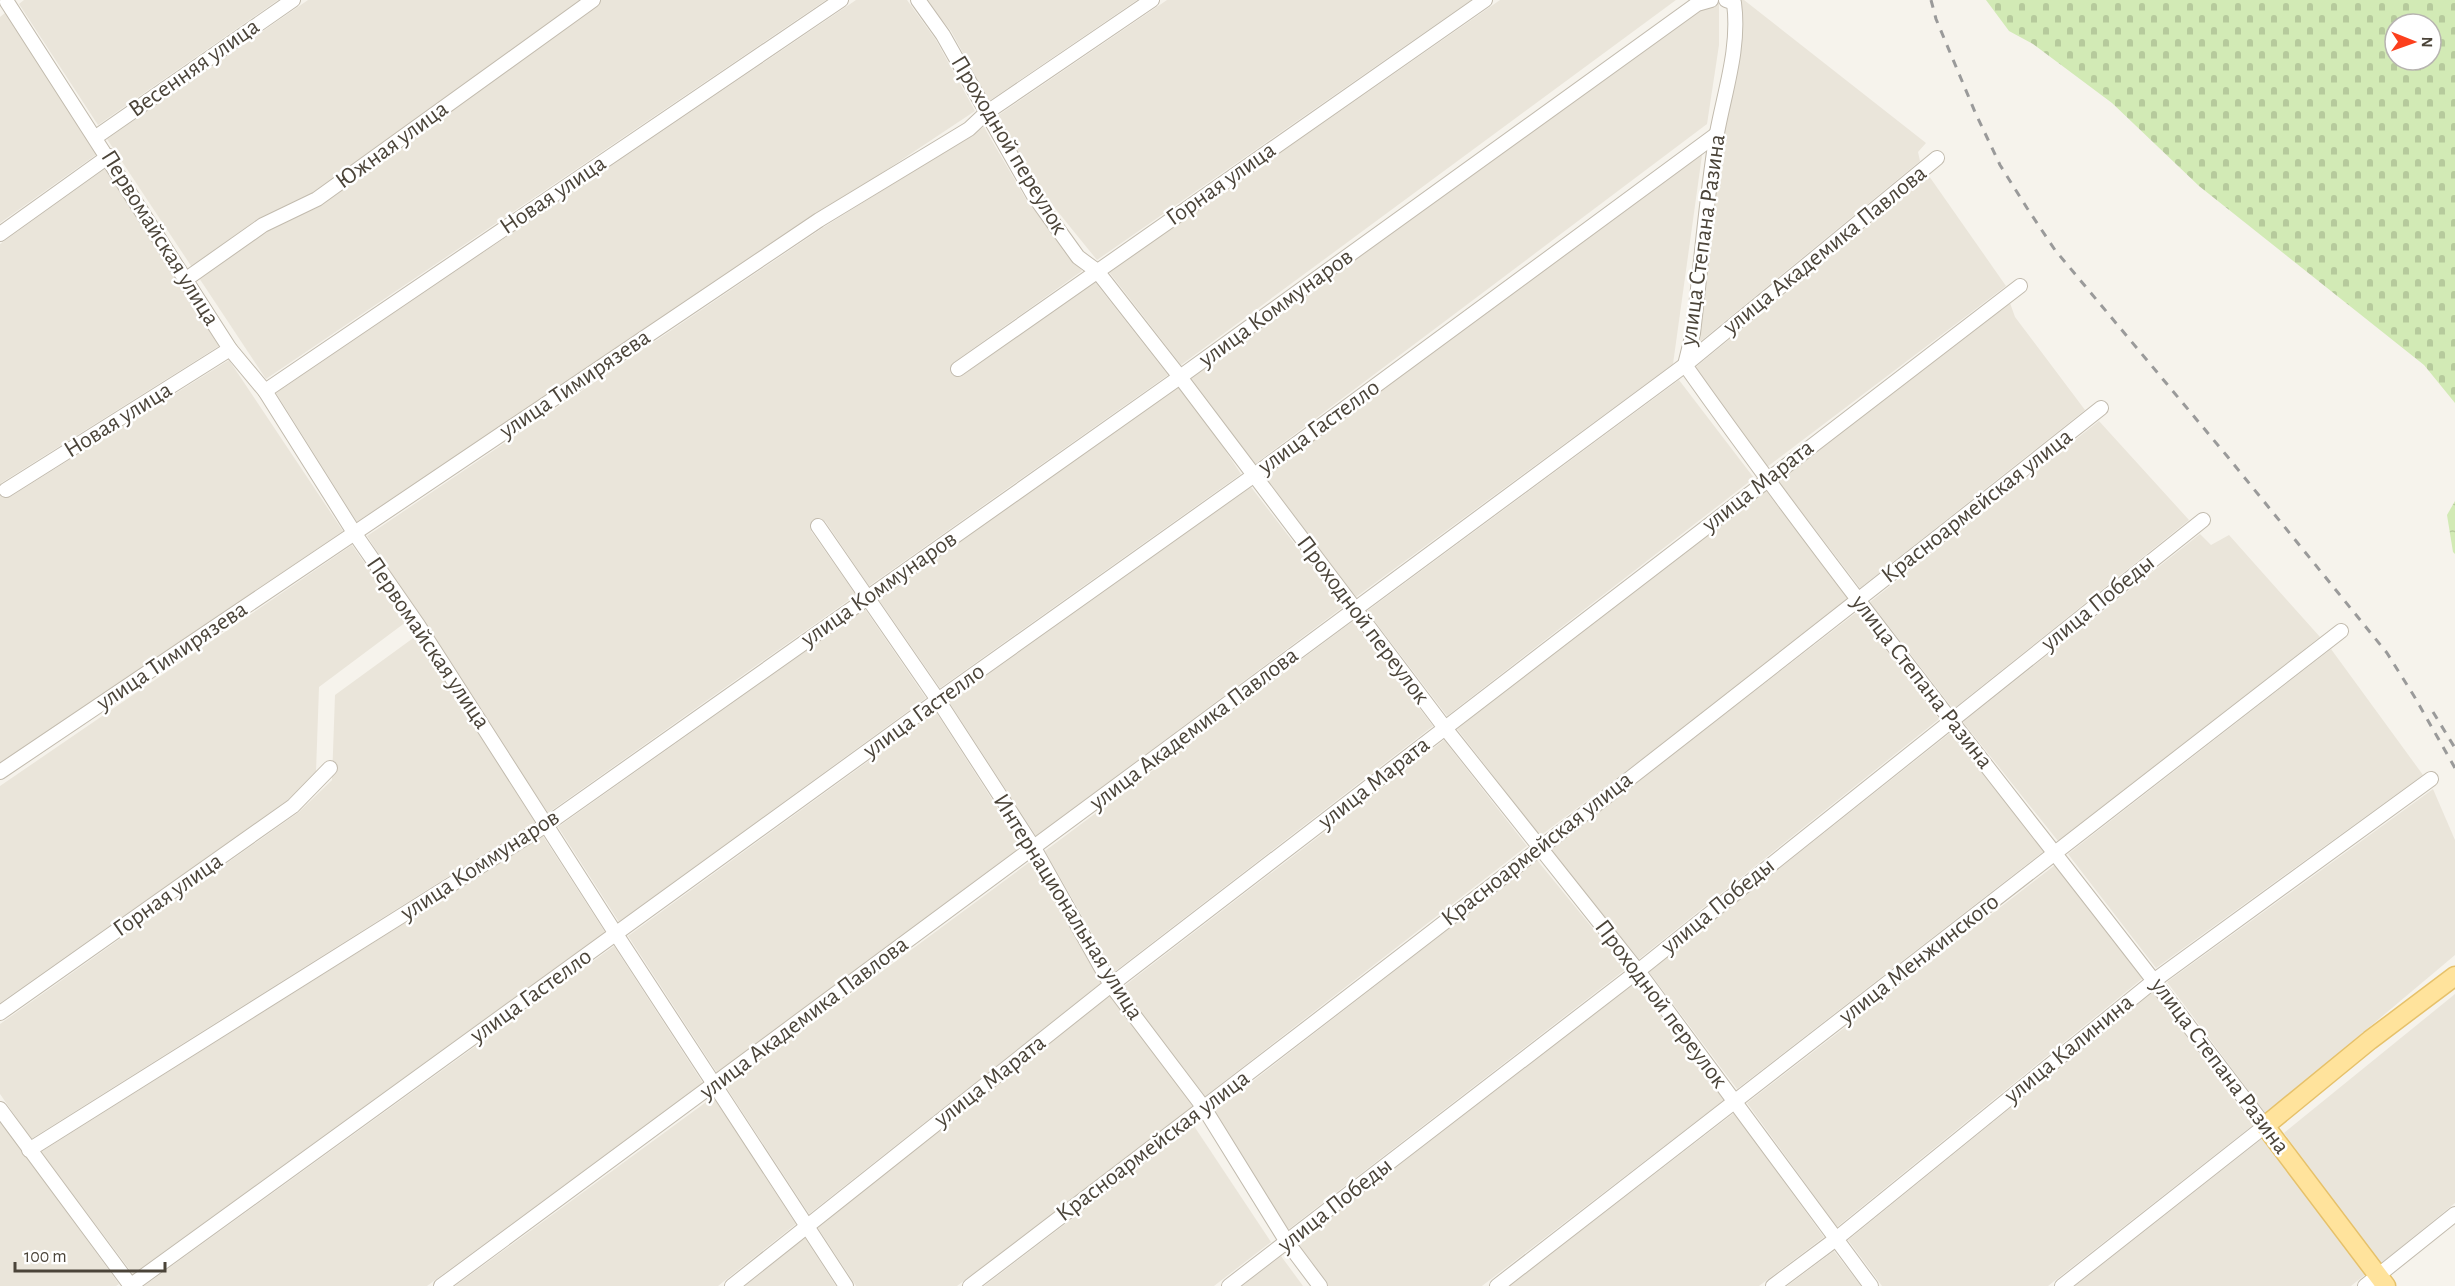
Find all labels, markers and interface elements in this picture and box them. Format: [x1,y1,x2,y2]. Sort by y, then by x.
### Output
north arrow [2383,12,2443,72]
street label: Весенняя улица [124,14,264,122]
text: N [2419,37,2435,48]
street label: Проходной переулок [946,51,1072,239]
street label: Южная улица [331,96,453,194]
street label: улица Степана Разина [1676,133,1730,348]
street label: Горная улица [1162,138,1280,230]
street label: Первомайская улица [96,146,224,330]
street label: Новая улица [496,151,610,239]
street label: улица Академика Павлова [1718,161,1931,340]
street label: улица Коммунаров [1194,244,1357,372]
street label: улица Тимирязева [494,325,655,444]
street label: улица Гастелло [1253,375,1384,479]
street label: Новая улица [60,377,176,463]
street label: Красноармейская улица [1877,424,2077,588]
street label: улица Марата [1697,435,1818,537]
street label: улица Коммунаров [796,526,961,652]
street label: Проходной переулок [1292,531,1434,709]
street label: улица Победы [2036,550,2159,656]
street label: Первомайская улица [362,552,494,734]
street label: улица Степана Разина [1846,590,1997,773]
street label: улица Тимирязева [91,597,252,716]
street label: улица Академика Павлова [1085,643,1303,816]
street label: улица Гастелло [858,659,989,763]
street label: улица Марата [1313,732,1434,834]
street label: Красноармейская улица [1437,767,1637,931]
street label: Интернациональная улица [988,790,1148,1024]
street label: улица Коммунаров [396,805,564,926]
street label: Горная улица [109,849,227,941]
street label: улица Победы [1656,853,1779,959]
street label: улица Менжинского [1834,889,2004,1029]
street label: Проходной переулок [1590,915,1732,1093]
street label: улица Академика Павлова [695,932,913,1105]
street label: улица Гастелло [465,944,596,1048]
street label: улица Степана Разина [2146,973,2294,1158]
street label: улица Калинина [1999,990,2138,1109]
street label: улица Марата [929,1030,1050,1132]
street label: Красноармейская улица [1052,1066,1254,1226]
street label: улица Победы [1273,1153,1397,1258]
scale bar [15,1235,165,1273]
text: 100 m [24,1248,67,1266]

